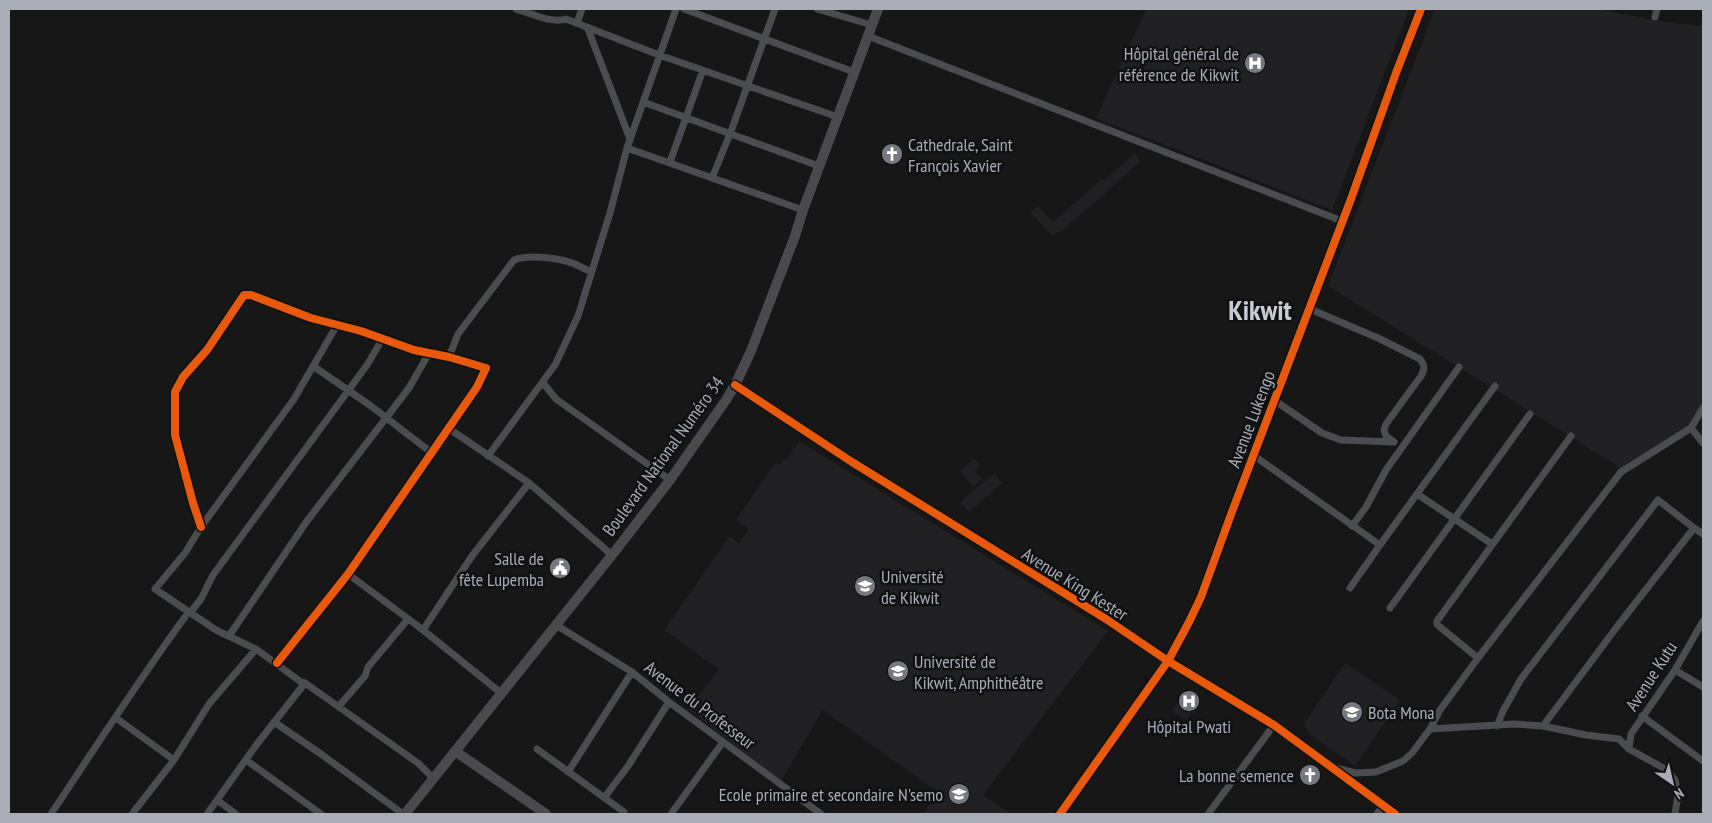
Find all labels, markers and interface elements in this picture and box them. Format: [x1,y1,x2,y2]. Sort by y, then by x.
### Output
place label: Hôpital général de référence de Kikwit [1119,42,1239,86]
hospital icon: Hôpital général de référence de Kikwit [1243,51,1267,75]
place label: Cathedrale, Saint François Xavier [908,133,1013,177]
church icon: Cathedrale, Saint François Xavier [880,142,904,166]
district label: Kikwit [1228,291,1292,328]
street label: Avenue Lukengo [1222,367,1280,471]
street label: Boulevard National Numéro 34 [597,372,729,540]
street label: Avenue King Kester [1018,542,1132,626]
place label: Salle de fête Lupemba [459,547,544,591]
public building icon: Salle de fête Lupemba [548,556,572,580]
place label: Université de Kikwit [881,565,944,609]
school or university icon: Université de Kikwit [853,574,877,598]
street label: Avenue Kutu [1620,637,1682,715]
place label: Université de Kikwit, Amphithéâtre [914,650,1043,694]
street label: Avenue du Professeur [640,656,760,754]
school or university icon: Université de Kikwit, Amphithéâtre [886,659,910,683]
hospital icon: Hôpital Pwati [1177,689,1201,713]
school or university icon: Bota Mona [1340,700,1364,724]
place label: Bota Mona [1368,701,1435,724]
place label: Hôpital Pwati [1147,715,1231,738]
north arrow [1647,758,1697,808]
church icon: La bonne semence [1298,763,1322,787]
place label: La bonne semence [1179,764,1294,787]
school or university icon: Ecole primaire et secondaire N'semo [947,782,971,806]
place label: Ecole primaire et secondaire N'semo [719,783,943,806]
text: N [1671,784,1687,803]

